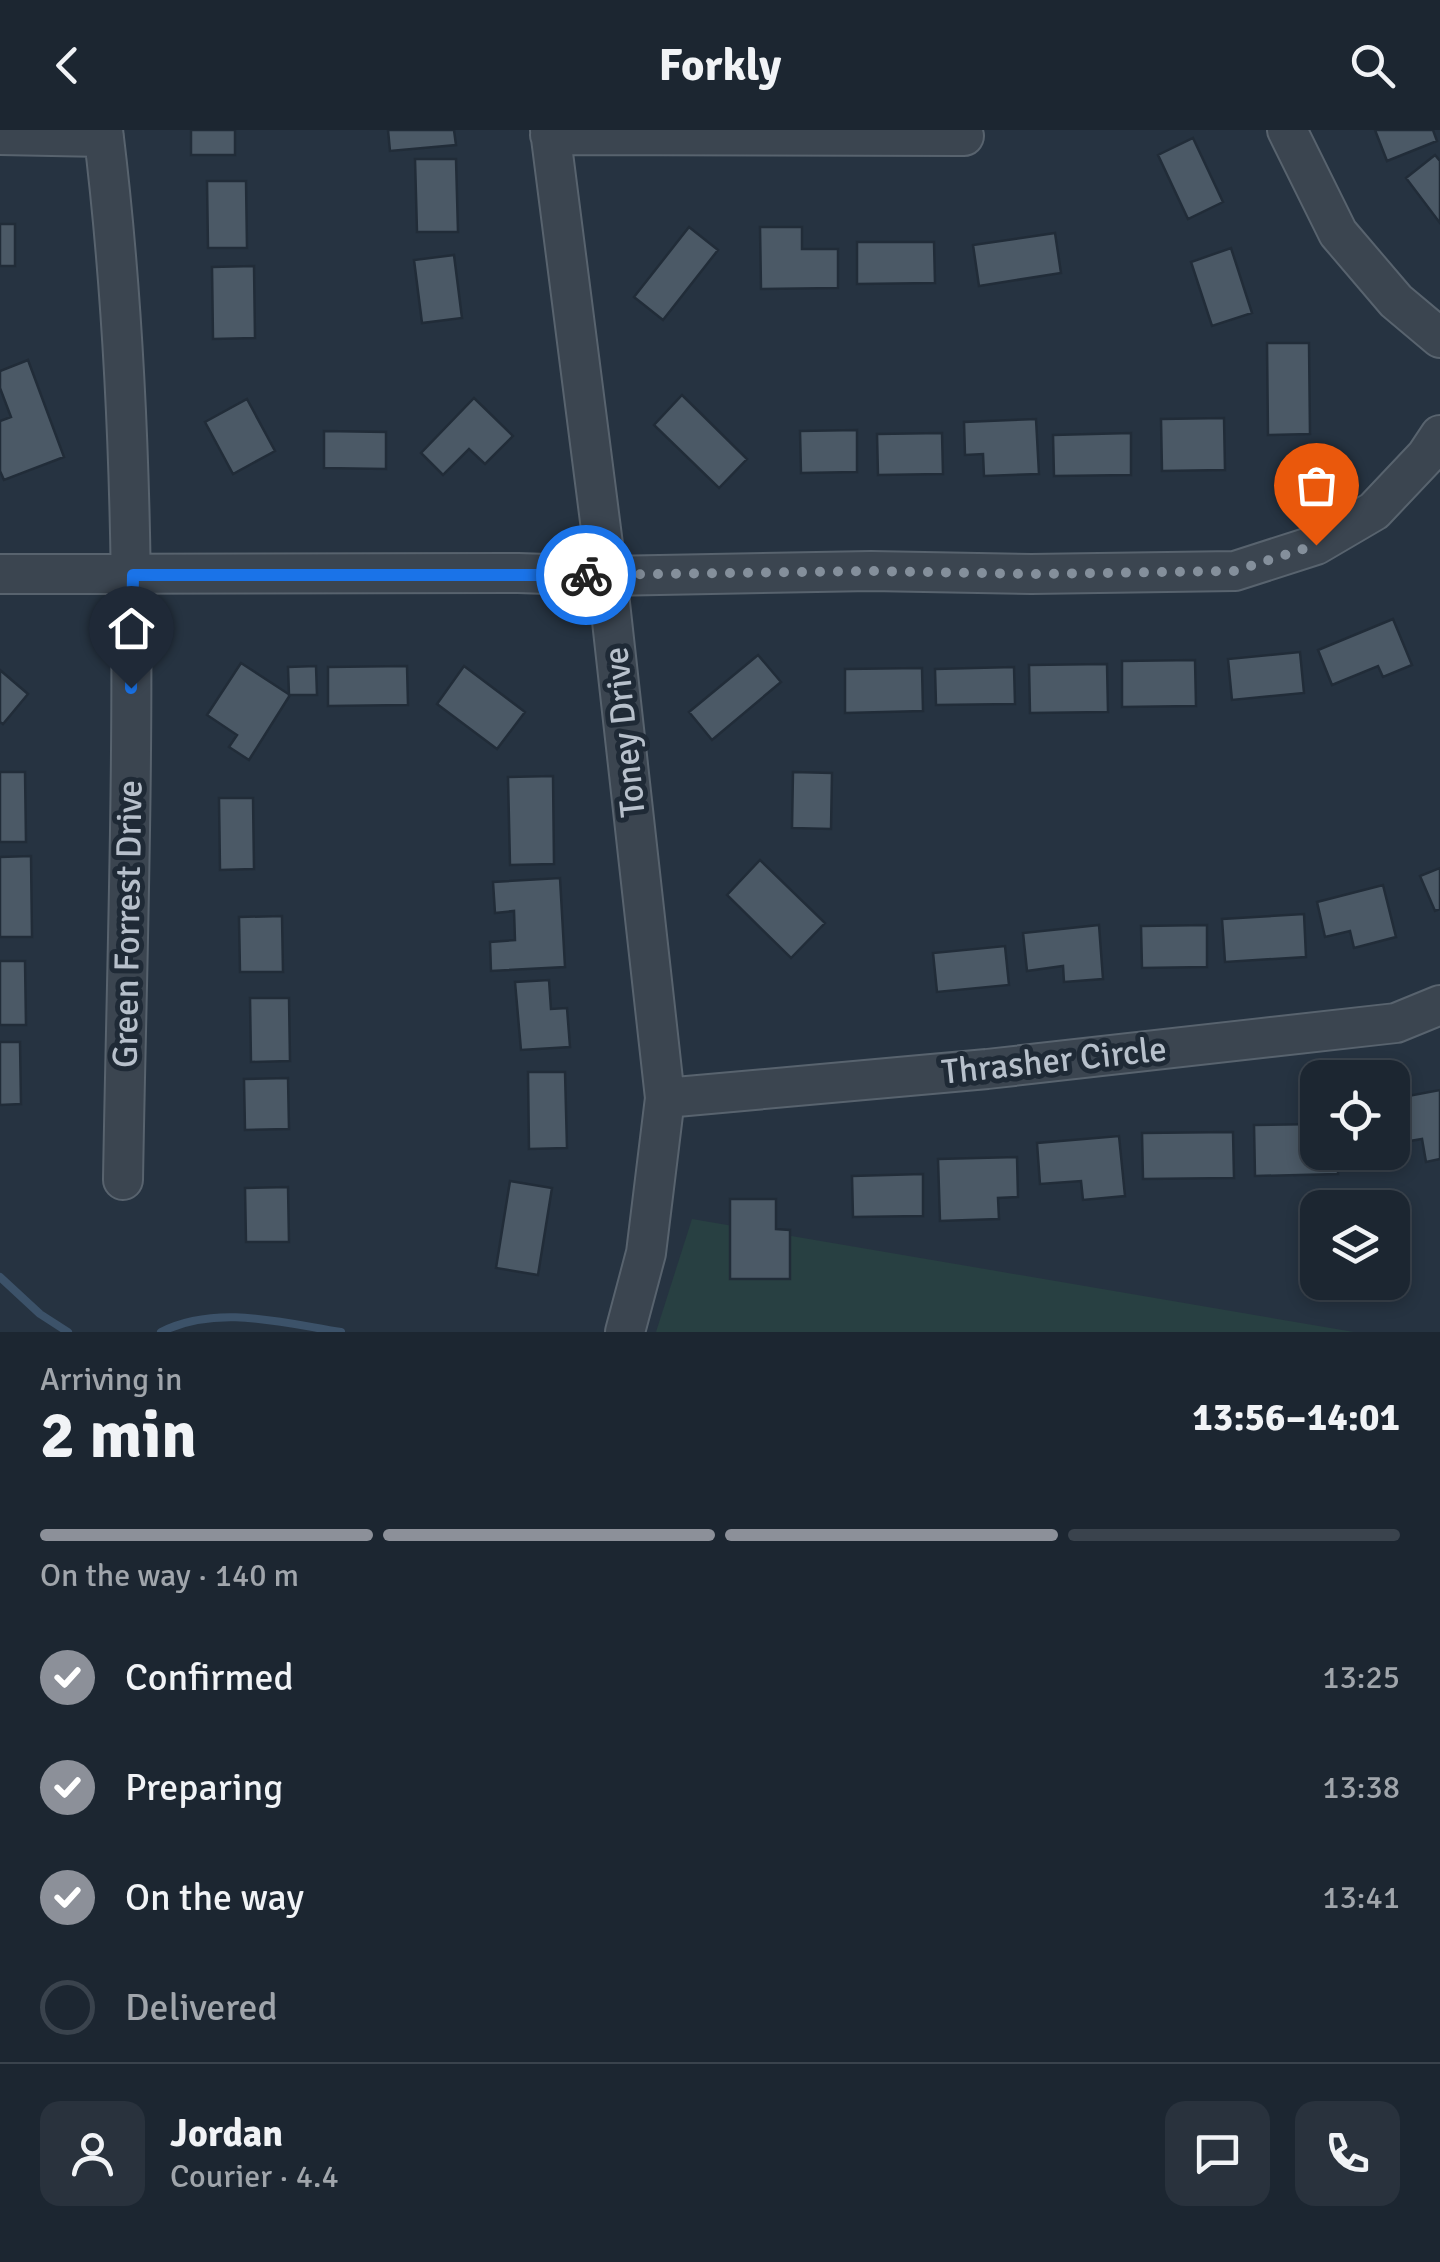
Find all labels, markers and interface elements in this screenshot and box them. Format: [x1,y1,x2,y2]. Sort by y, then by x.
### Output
icon: back [40,38,95,93]
text: Forkly [659,38,781,93]
icon: search [1345,38,1400,93]
pin [1274,443,1359,546]
icon: bag [1289,458,1344,513]
courier [536,525,636,625]
icon: bike [559,548,614,603]
pin [89,586,174,689]
icon: home [104,601,159,656]
street label: Toney Drive [594,645,655,819]
street label: Green Forrest Drive [103,780,152,1068]
street label: Thrasher Circle [939,1027,1169,1094]
map controls [1300,1060,1410,1300]
button: locate [1300,1060,1410,1170]
button: layers [1300,1190,1410,1300]
text: Arriving in [40,1360,182,1399]
text: 13:56–14:01 [1192,1394,1400,1441]
text: 2 min [40,1396,197,1476]
text: On the way · 140 m [40,1556,299,1595]
icon: check [40,1650,95,1705]
text: Confirmed [125,1654,294,1701]
text: 13:25 [1322,1658,1400,1697]
icon: check [40,1760,95,1815]
text: Preparing [125,1764,283,1811]
text: 13:38 [1322,1768,1400,1807]
icon: check [40,1870,95,1925]
text: On the way [125,1874,304,1921]
text: 13:41 [1322,1878,1400,1917]
text: Delivered [125,1984,278,2031]
button: person [40,2101,145,2206]
button: chat [1165,2101,1270,2206]
button: phone [1295,2101,1400,2206]
text: Jordan [170,2110,283,2157]
text: Courier · 4.4 [170,2157,339,2196]

